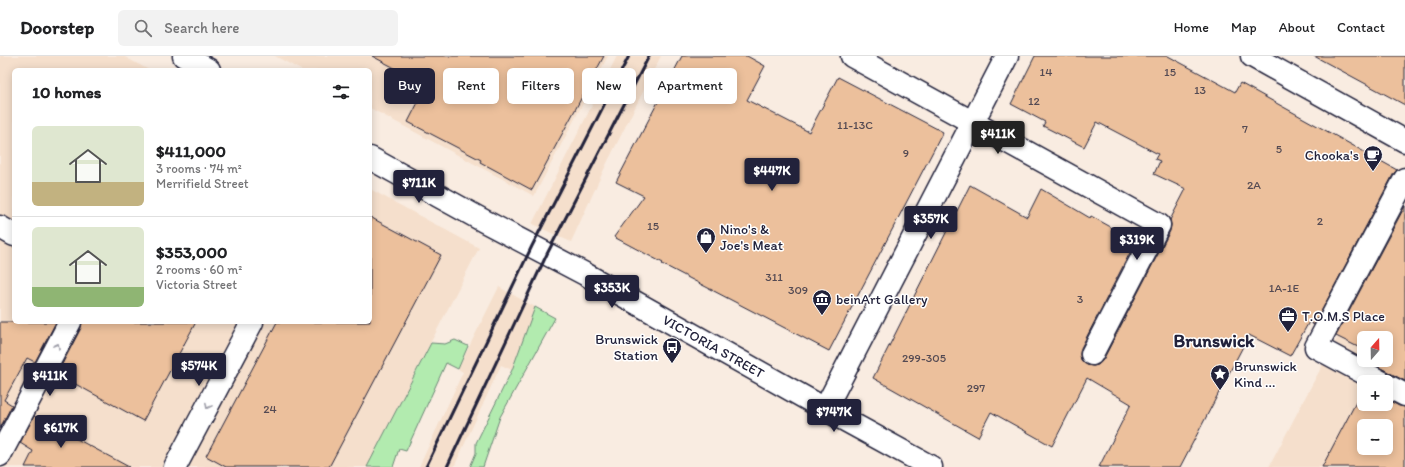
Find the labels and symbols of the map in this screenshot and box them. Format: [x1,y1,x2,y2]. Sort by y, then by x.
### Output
house number: 14 [1040,65,1052,79]
house number: 15 [1164,65,1176,79]
house number: 13 [1194,83,1207,97]
house number: 12 [1028,94,1041,108]
house number: 11-13C [837,118,873,132]
pin: $411K [970,121,1026,155]
house number: 7 [1242,122,1248,136]
house number: 5 [1276,142,1282,156]
cafe icon: Chooka's [1362,144,1384,172]
house number: 9 [903,146,909,160]
place label: Chooka's [1305,147,1359,164]
pin: $447K [744,158,800,192]
pin: $711K [391,170,447,204]
house number: 2A [1247,178,1261,192]
pin: $357K [903,206,959,240]
house number: 2 [1317,214,1324,228]
house number: 15 [647,219,659,233]
place label: Nino's & Joe's Meat [720,221,783,254]
shop icon: Nino's & Joe's Meat [695,226,717,254]
pin: $319K [1109,227,1165,261]
house number: 311 [765,270,783,284]
pin: $353K [584,275,640,309]
house number: 1A-1E [1269,281,1299,295]
house number: 309 [788,283,808,297]
museum icon: beinArt Gallery [811,288,833,316]
place label: beinArt Gallery [836,291,928,308]
house number: 3 [1077,292,1084,306]
office icon: T.O.M.S Place [1277,305,1299,333]
place label: T.O.M.S Place [1302,308,1385,325]
street label: VICTORIA STREET [660,311,767,382]
district label: Brunswick [1174,330,1255,352]
place label: Brunswick Station [595,331,659,364]
north arrow [1357,331,1393,367]
bus stop icon: Brunswick Station [661,336,683,364]
one-way arrow [53,343,60,351]
house number: 299-305 [902,351,946,365]
pin: $574K [171,353,227,387]
place label: Brunswick Kind ... [1234,358,1298,391]
pin: $411K [22,363,78,397]
place icon: Brunswick Kind ... [1209,363,1231,391]
house number: 297 [967,381,985,395]
pin: $747K [806,399,862,433]
one-way arrow [205,402,212,409]
house number: 24 [263,402,277,416]
pin: $617K [33,415,89,449]

